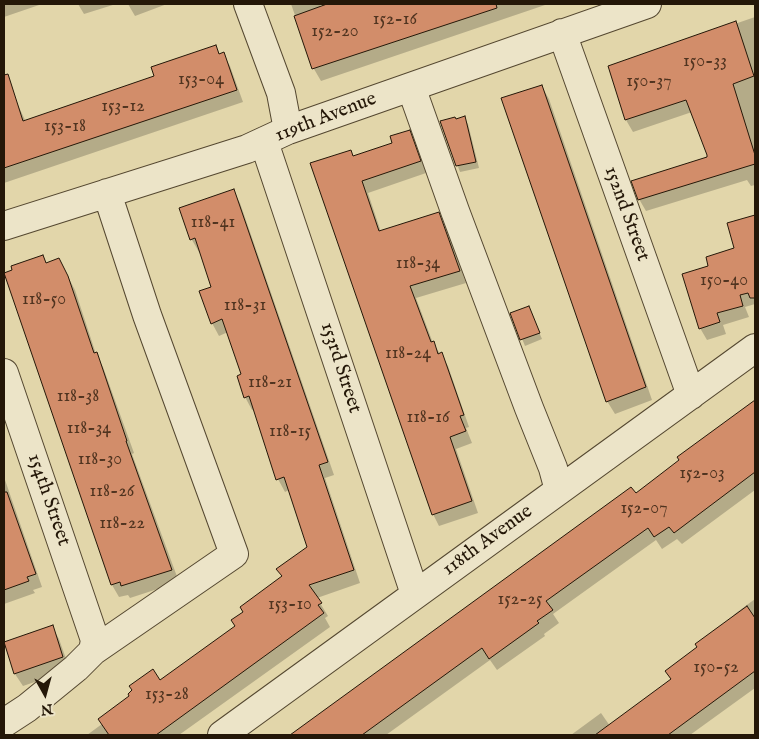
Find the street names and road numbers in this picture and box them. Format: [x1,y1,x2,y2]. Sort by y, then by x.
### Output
street label: 119th Avenue [272,88,380,148]
street label: 152nd Street [598,163,654,265]
street label: 153rd Street [314,319,366,417]
street label: 154th Street [21,451,75,549]
street label: 118th Avenue [438,500,538,582]

